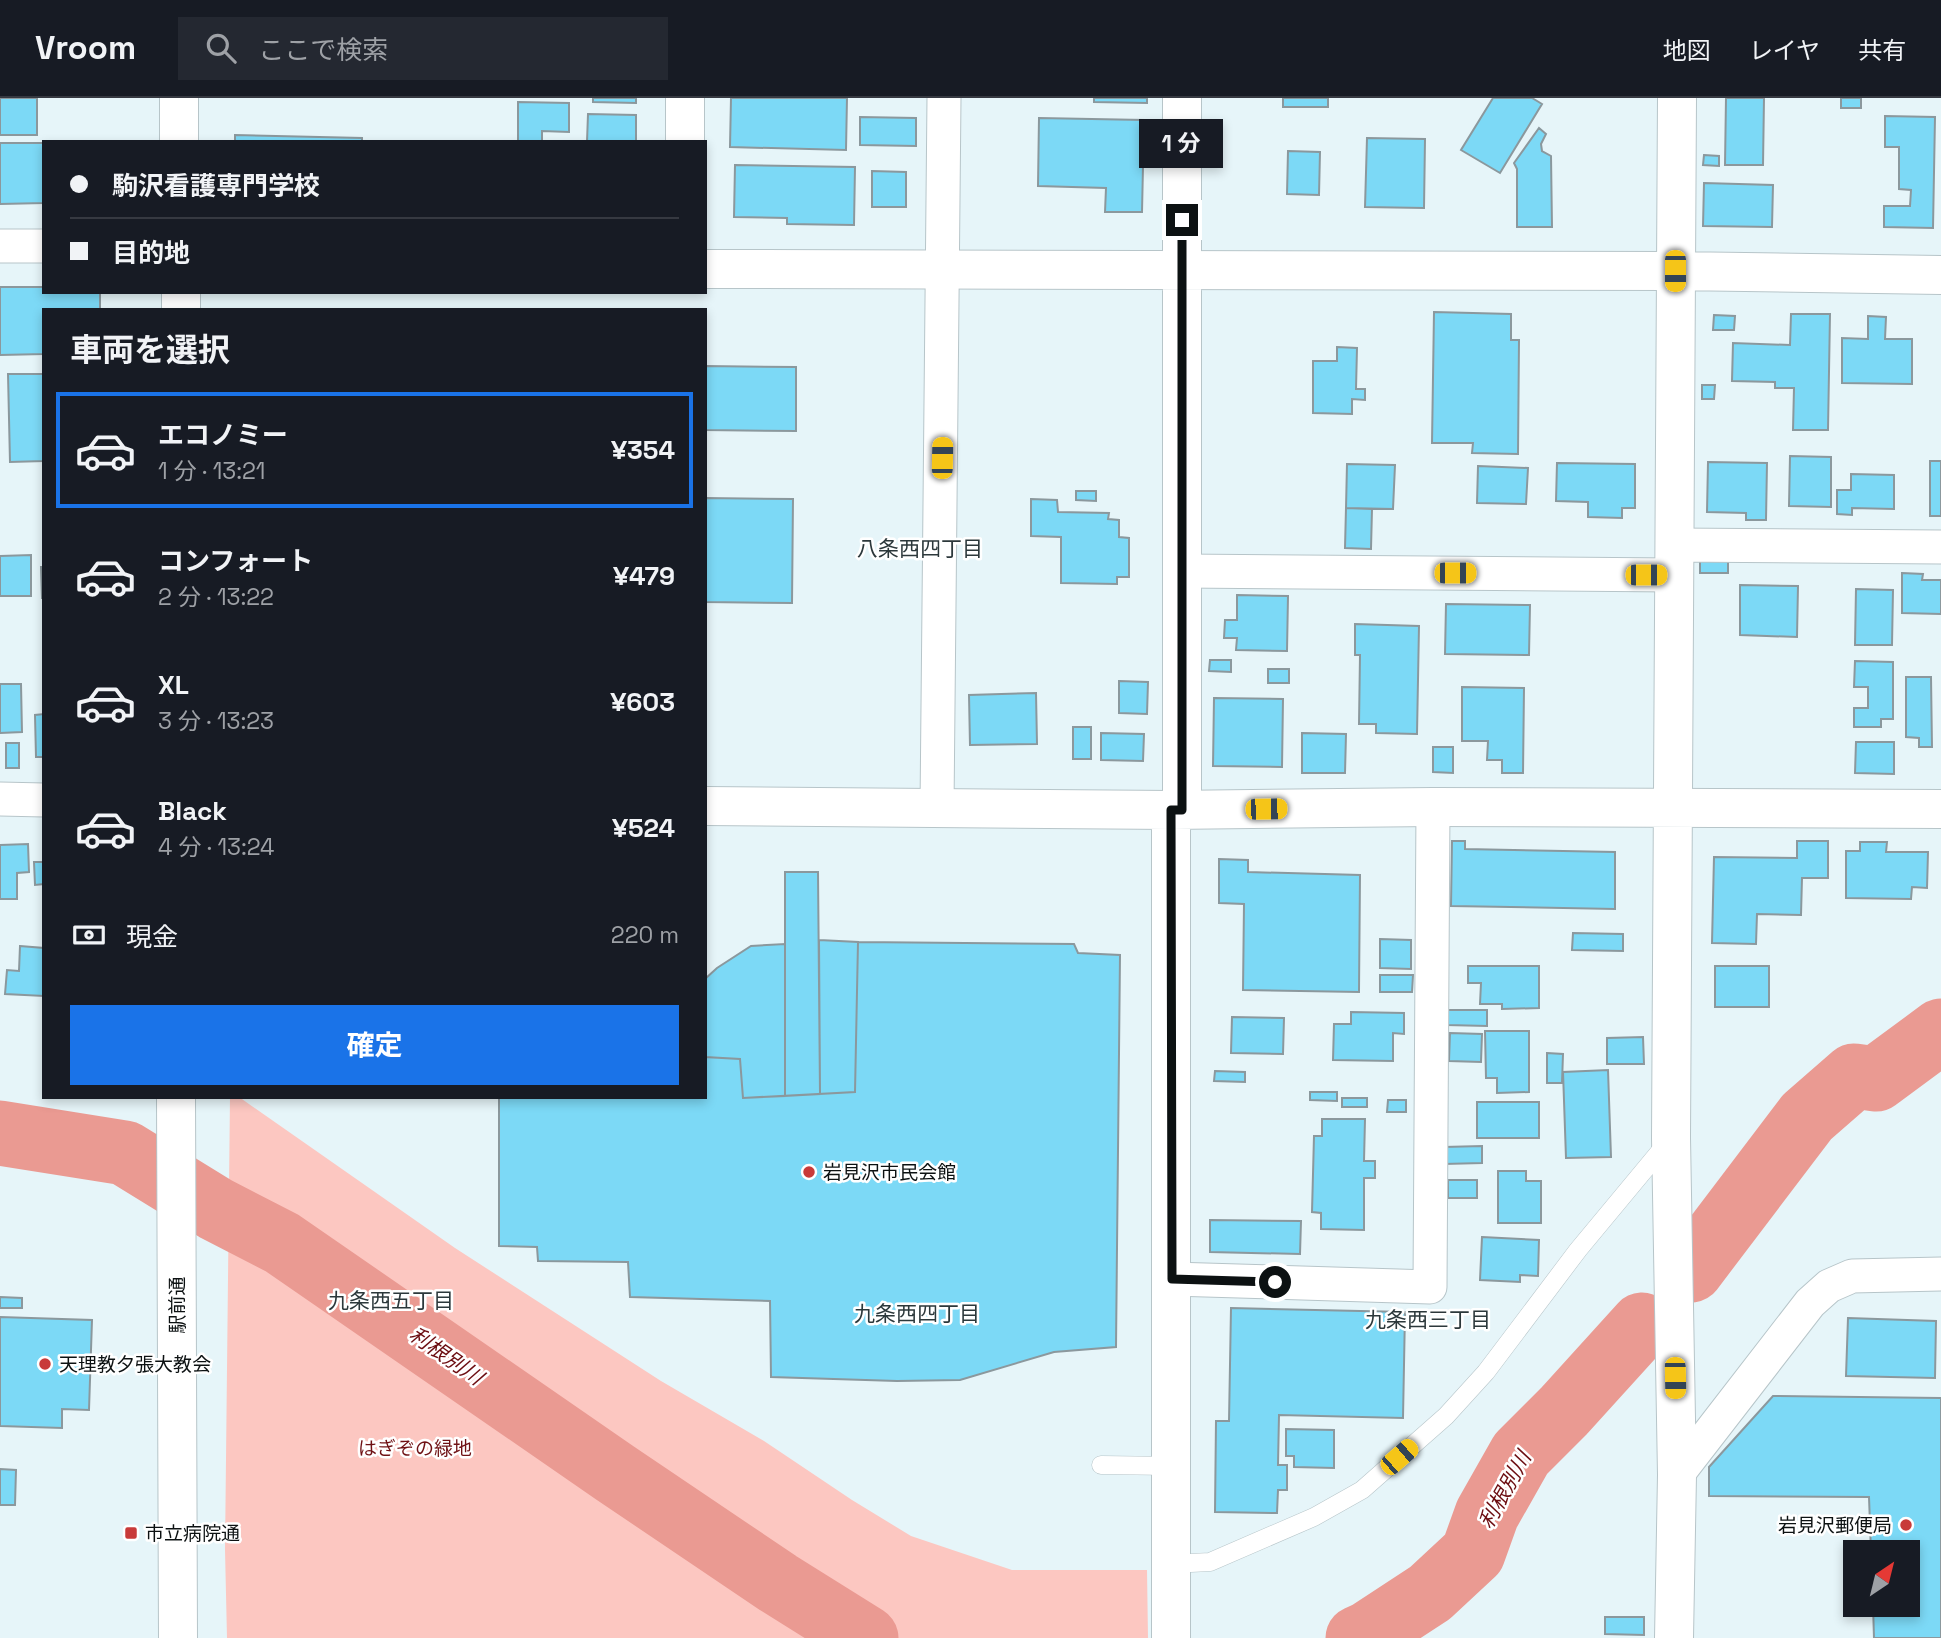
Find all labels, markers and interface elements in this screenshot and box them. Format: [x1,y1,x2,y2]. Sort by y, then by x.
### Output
search box [178,17,668,80]
text: Vroom [35,27,136,69]
icon: search [202,29,240,67]
text: ここで検索 [258,33,388,67]
text: 地図 [1663,35,1711,66]
text: レイヤ [1749,35,1820,66]
text: 共有 [1858,35,1906,66]
callout: 1 分 [1140,118,1224,167]
text: 1 分 [1161,128,1201,158]
text: 駒沢看護専門学校 [112,169,320,203]
route end [1166,204,1198,236]
text: 目的地 [112,236,190,270]
car [1665,250,1686,292]
text: 車両を選択 [70,330,230,370]
text: エコノミー [158,418,288,452]
icon: car [74,419,137,482]
text: ¥354 [611,433,675,467]
car [932,437,953,479]
text: 1 分 · 13:21 [158,456,265,486]
district label: 八条西四丁目 [857,535,983,562]
text: コンフォート [158,544,313,578]
icon: car [74,545,137,608]
text: ¥479 [613,559,675,593]
car [1435,563,1477,584]
car [1626,565,1668,586]
text: 2 分 · 13:22 [158,582,274,612]
text: XL [158,668,189,702]
icon: car [74,671,137,734]
text: ¥603 [610,685,675,719]
text: 3 分 · 13:23 [158,706,274,736]
text: Black [158,794,227,828]
icon: car [74,797,137,860]
car [1245,798,1288,820]
text: ¥524 [612,811,675,845]
text: 4 分 · 13:24 [158,832,274,862]
icon: cash [70,916,108,954]
text: 現金 [126,920,178,954]
text: 220 m [611,920,679,950]
button: 確定 [70,1005,679,1085]
place label: 岩見沢市民会館 [823,1160,956,1185]
marker: 岩見沢市民会館 [801,1164,817,1180]
route start [1259,1266,1291,1298]
street label: 駅前通 [165,1276,190,1334]
district label: 九条西五丁目 [328,1287,454,1314]
district label: 九条西四丁目 [854,1300,980,1327]
district label: 九条西三丁目 [1365,1306,1491,1333]
water label: 利根別川 [404,1320,490,1392]
place label: 天理教夕張大教会 [59,1352,211,1377]
marker: 天理教夕張大教会 [37,1356,53,1372]
car [1665,1357,1686,1399]
car [1377,1435,1422,1479]
park label: はぎぞの緑地 [358,1436,472,1461]
water label: 利根別川 [1472,1445,1538,1533]
place label: 岩見沢郵便局 [1778,1513,1892,1538]
marker: 岩見沢郵便局 [1898,1517,1914,1533]
place label: 市立病院通 [145,1521,240,1546]
marker: 市立病院通 [123,1525,139,1541]
north arrow [1843,1540,1920,1617]
map controls [1843,1540,1920,1617]

